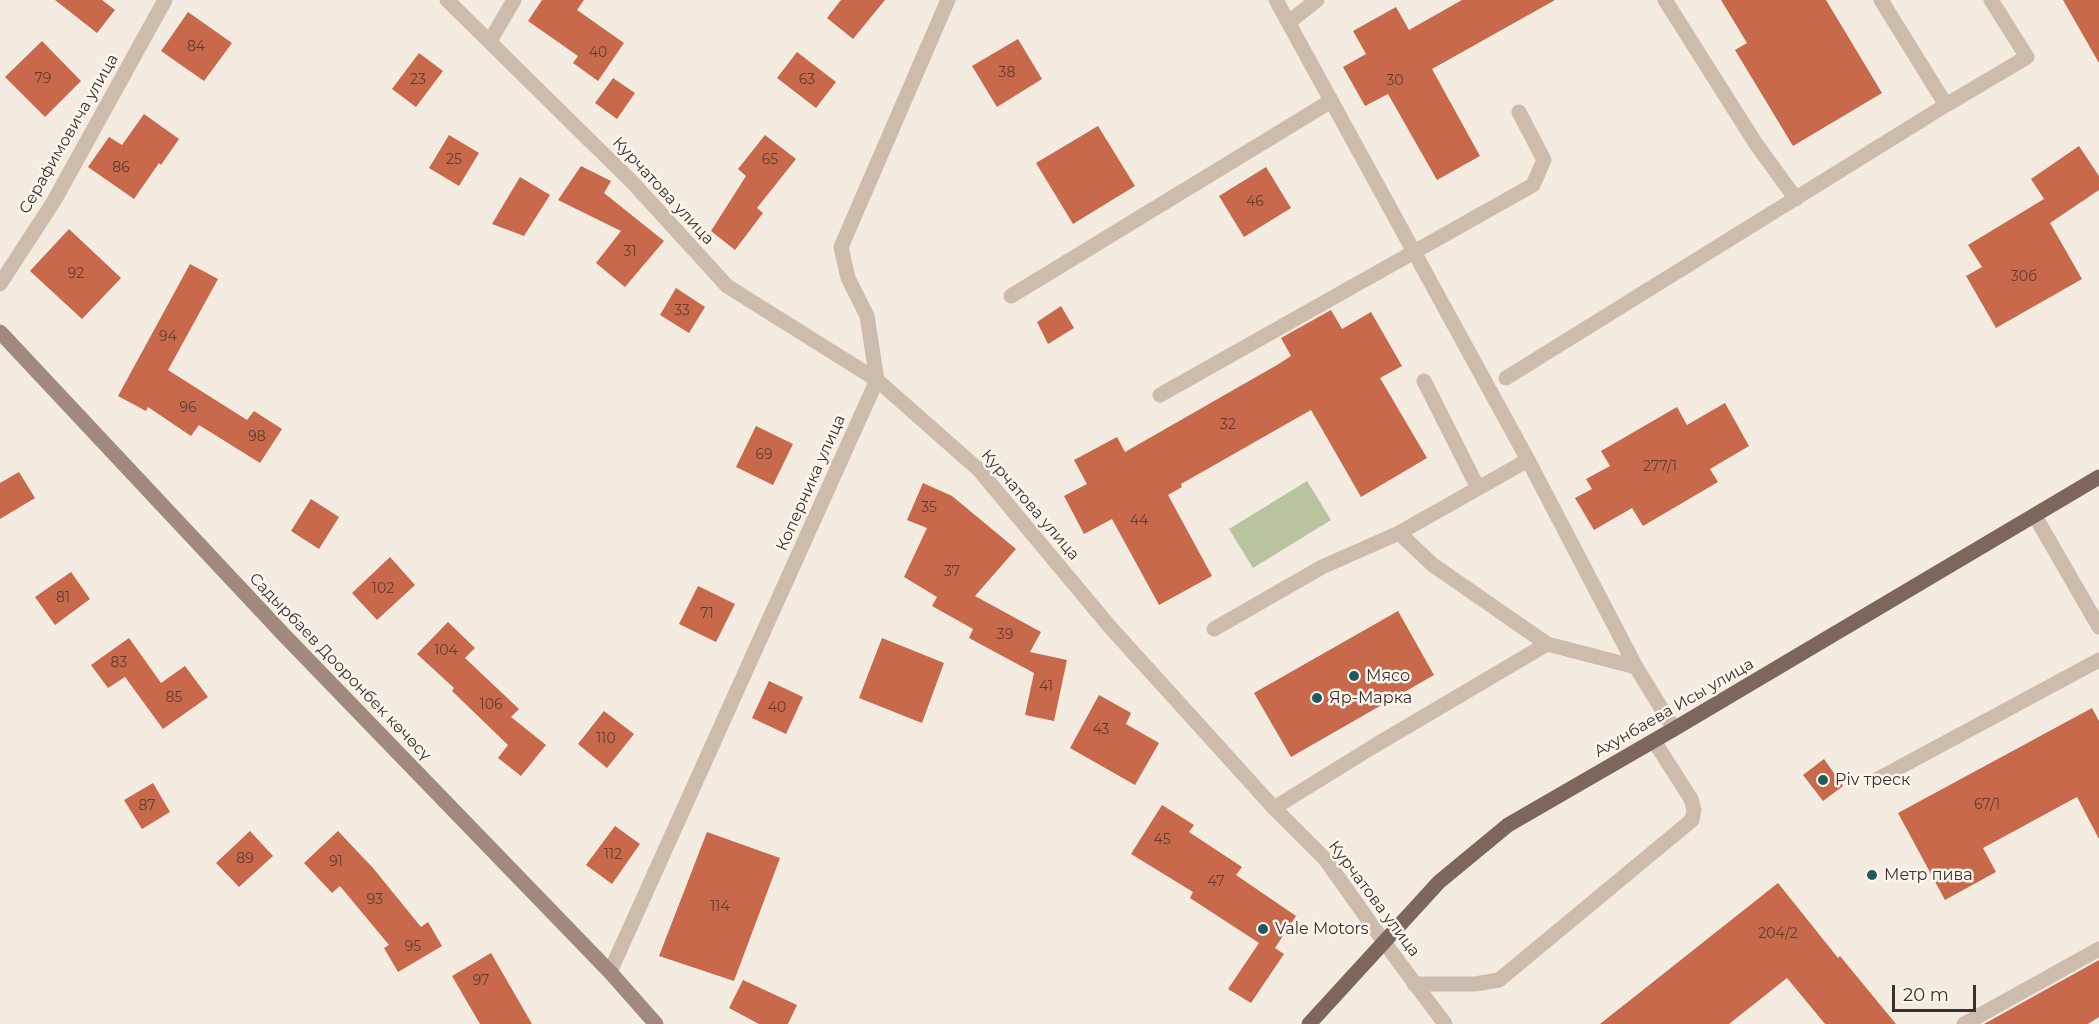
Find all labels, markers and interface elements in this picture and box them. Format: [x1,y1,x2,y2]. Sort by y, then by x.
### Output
house number: 84 [187,39,205,55]
house number: 40 [589,45,607,61]
street label: Серафимовича улица [15,51,123,217]
house number: 38 [999,65,1015,81]
house number: 79 [35,71,51,87]
house number: 23 [410,72,426,88]
house number: 63 [799,72,815,88]
house number: 30 [1386,73,1404,89]
street label: Курчатова улица [608,133,718,249]
house number: 25 [446,152,462,168]
house number: 65 [762,152,778,168]
house number: 86 [112,160,130,176]
house number: 46 [1246,194,1264,210]
house number: 31 [624,244,636,260]
house number: 92 [68,266,84,282]
house number: 30б [2011,269,2037,285]
house number: 33 [674,303,690,319]
house number: 94 [159,329,177,345]
house number: 96 [179,400,197,416]
street label: Коперника улица [772,412,850,554]
house number: 32 [1220,417,1236,433]
house number: 98 [248,429,266,445]
street label: Курчатова улица [977,446,1083,564]
house number: 69 [755,447,773,463]
house number: 277/1 [1643,459,1677,475]
house number: 35 [921,500,937,516]
house number: 44 [1130,513,1148,529]
house number: 37 [944,564,960,580]
street label: Садырбаев Дооронбек көчөсү [245,569,435,765]
house number: 102 [372,581,394,597]
house number: 81 [56,590,70,606]
house number: 71 [700,606,714,622]
house number: 39 [997,627,1013,643]
house number: 104 [434,643,458,659]
street label: Ахунбаева Исы улица [1591,654,1757,762]
house number: 83 [111,655,127,671]
place label: Мясо [1366,666,1410,686]
marker: Мясо [1347,669,1361,683]
house number: 41 [1039,679,1053,695]
place label: Яр-Марка [1329,688,1412,708]
house number: 85 [166,690,182,706]
marker: Яр-Марка [1310,691,1324,705]
house number: 106 [480,697,502,713]
house number: 40 [768,700,786,716]
house number: 43 [1093,722,1109,738]
house number: 110 [596,731,616,747]
place label: Piv треск [1835,770,1910,790]
marker: Piv треск [1816,773,1830,787]
house number: 67/1 [1974,797,2000,813]
house number: 87 [138,798,156,814]
house number: 45 [1153,832,1171,848]
street label: Курчатова улица [1324,837,1424,961]
house number: 112 [604,847,622,863]
house number: 89 [236,851,254,867]
house number: 91 [329,854,343,870]
place label: Метр пива [1884,865,1973,885]
marker: Метр пива [1865,868,1879,882]
house number: 47 [1208,874,1224,890]
house number: 93 [367,892,383,908]
house number: 114 [710,899,730,915]
place label: Vale Motors [1275,919,1369,939]
marker: Vale Motors [1256,922,1270,936]
house number: 204/2 [1758,926,1798,942]
house number: 95 [405,939,421,955]
house number: 97 [473,973,489,989]
scale bar [1895,973,1979,1011]
text: 20 m [1903,984,1949,1006]

